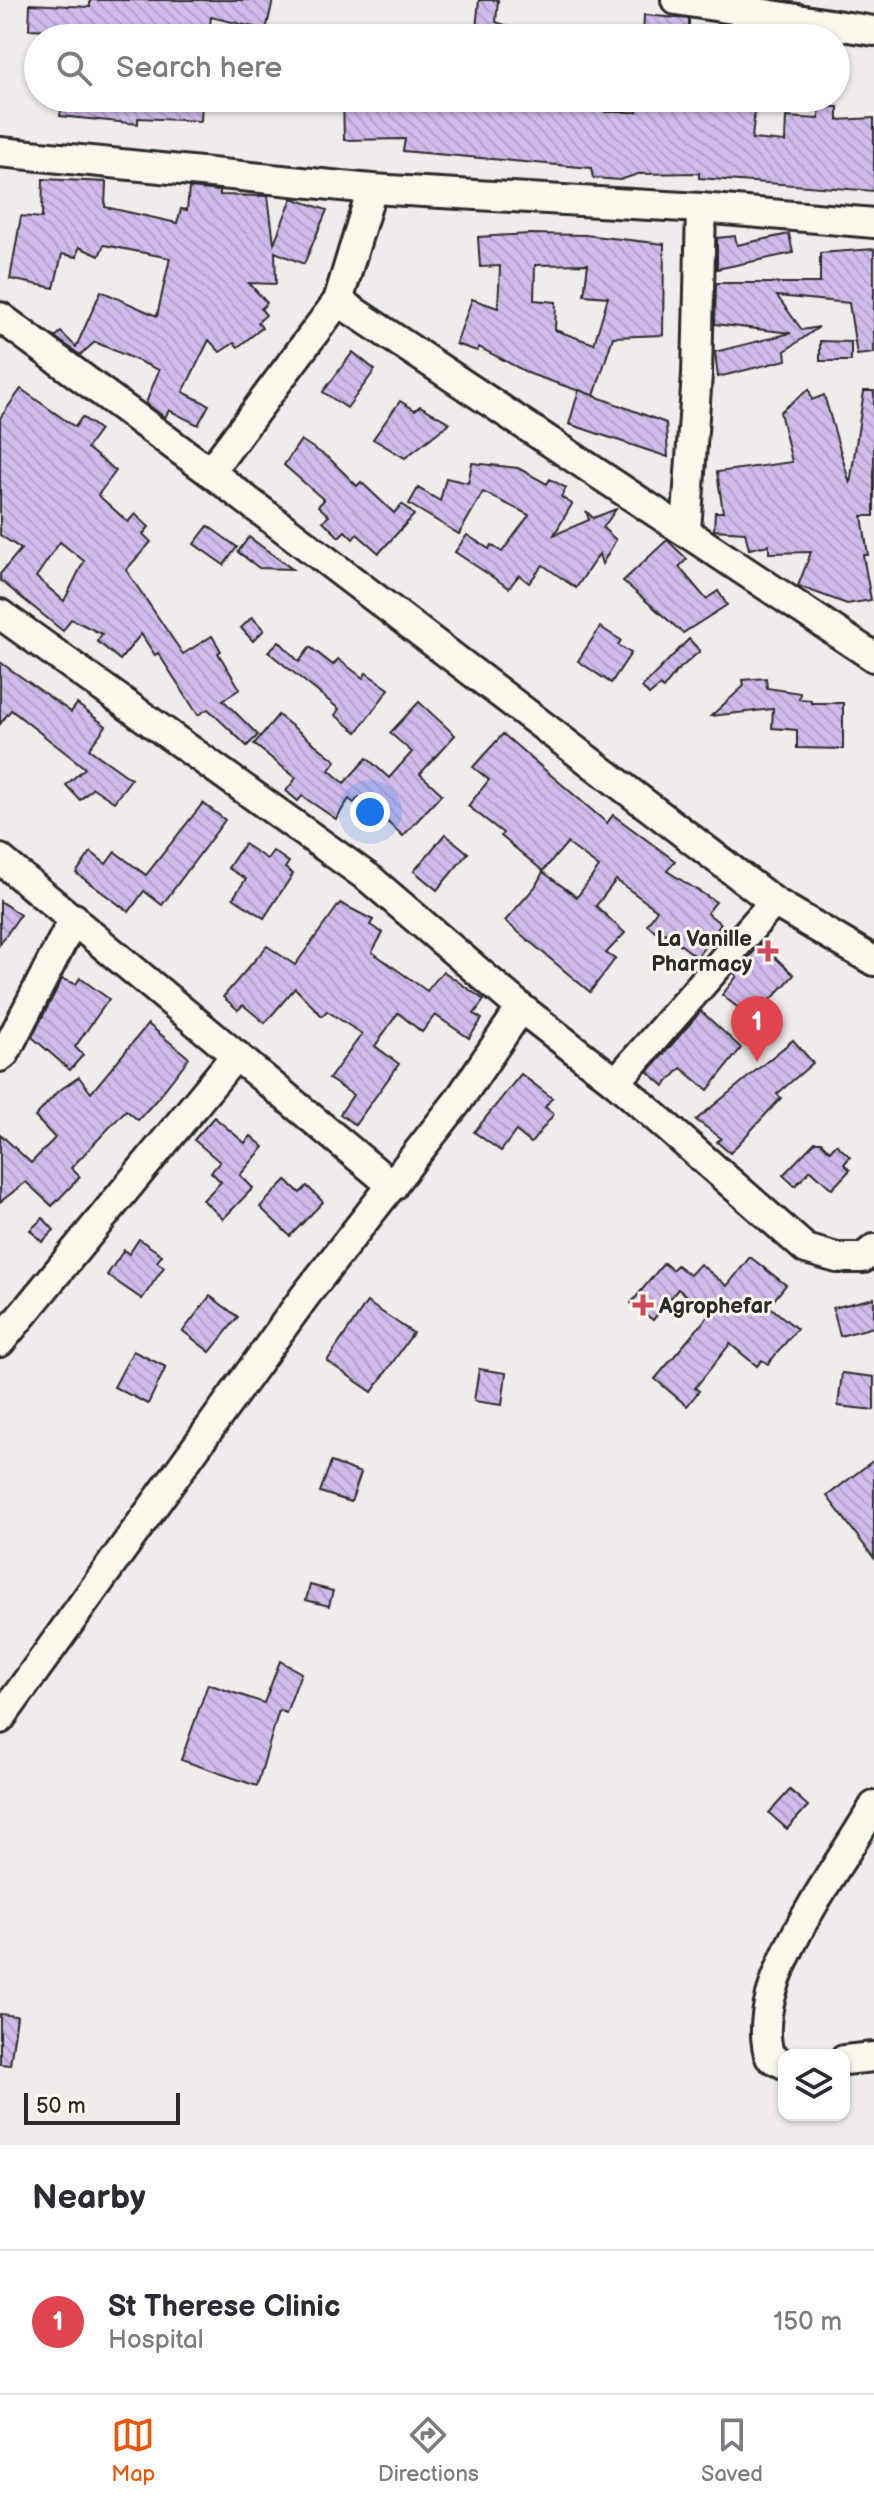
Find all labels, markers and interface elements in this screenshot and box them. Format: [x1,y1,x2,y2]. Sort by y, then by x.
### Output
search box [24,24,850,112]
icon: search [52,46,96,90]
text: Search here [116,50,282,86]
your location [350,792,390,832]
place label: La Vanille Pharmacy [651,926,752,978]
marker: La Vanille Pharmacy [759,942,777,960]
pin: 1 [731,996,783,1062]
place label: Agrophefar [658,1293,772,1320]
marker: Agrophefar [634,1296,652,1314]
map controls [778,2049,850,2121]
button: layers [778,2049,850,2121]
scale bar [24,2089,180,2125]
text: 50 m [36,2093,86,2120]
text: Nearby [32,2177,146,2218]
text: St Therese Clinic [108,2289,340,2325]
text: 1 [53,2307,63,2338]
text: 150 m [773,2307,842,2338]
text: Hospital [108,2325,204,2356]
tab: Map [111,2413,155,2488]
tab: Directions [378,2413,479,2488]
tab: Saved [701,2413,763,2488]

